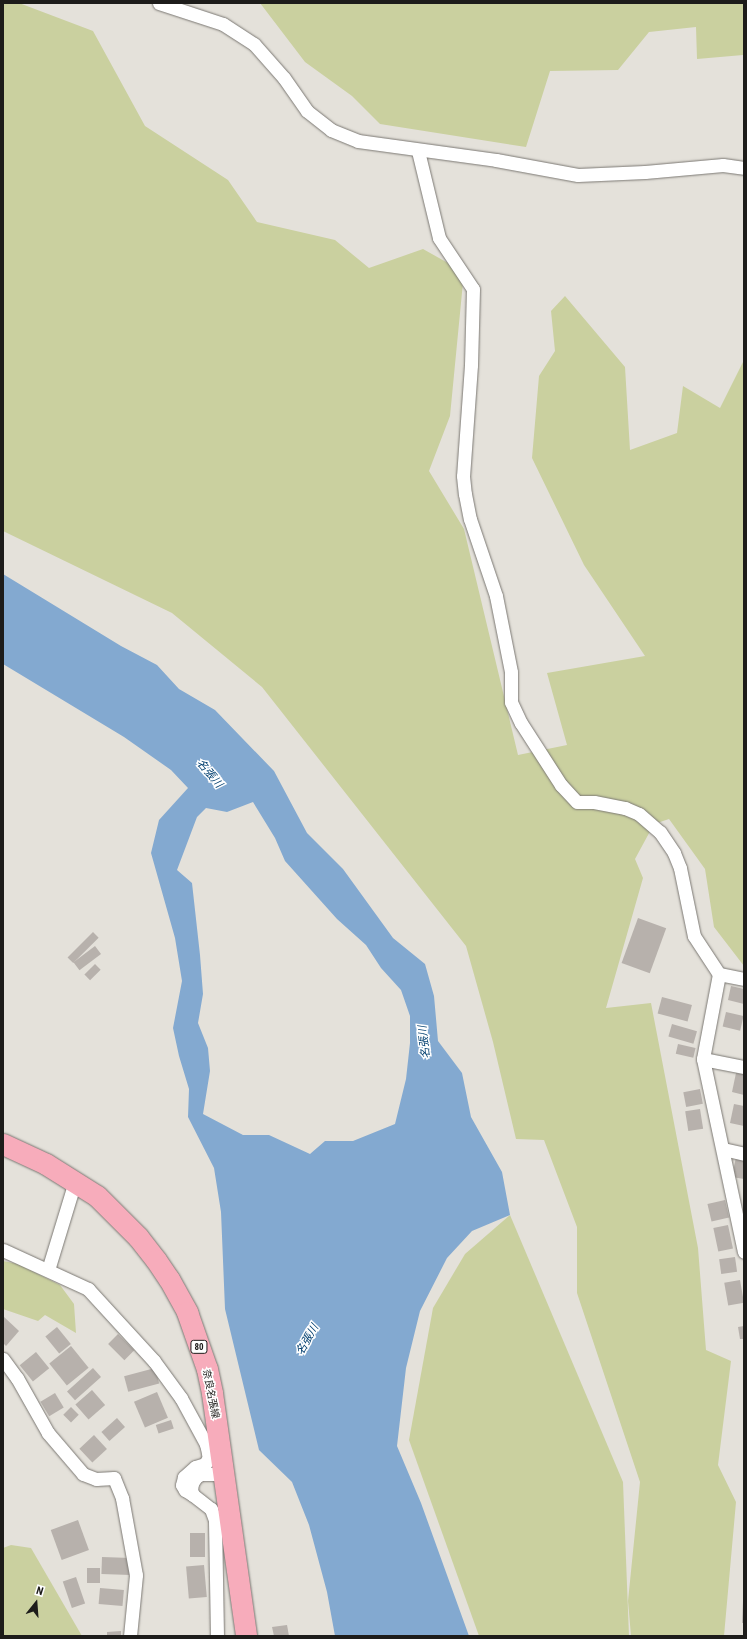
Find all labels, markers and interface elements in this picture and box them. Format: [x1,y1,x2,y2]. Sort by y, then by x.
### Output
water label: 名張川 [193,757,225,791]
water label: 名張川 [417,1025,433,1059]
water label: 名張川 [294,1322,322,1358]
road number: 80 [190,1340,208,1354]
street label: 奈良名張線 [200,1368,222,1420]
north arrow [16,1583,56,1623]
text: N [35,1584,45,1598]

